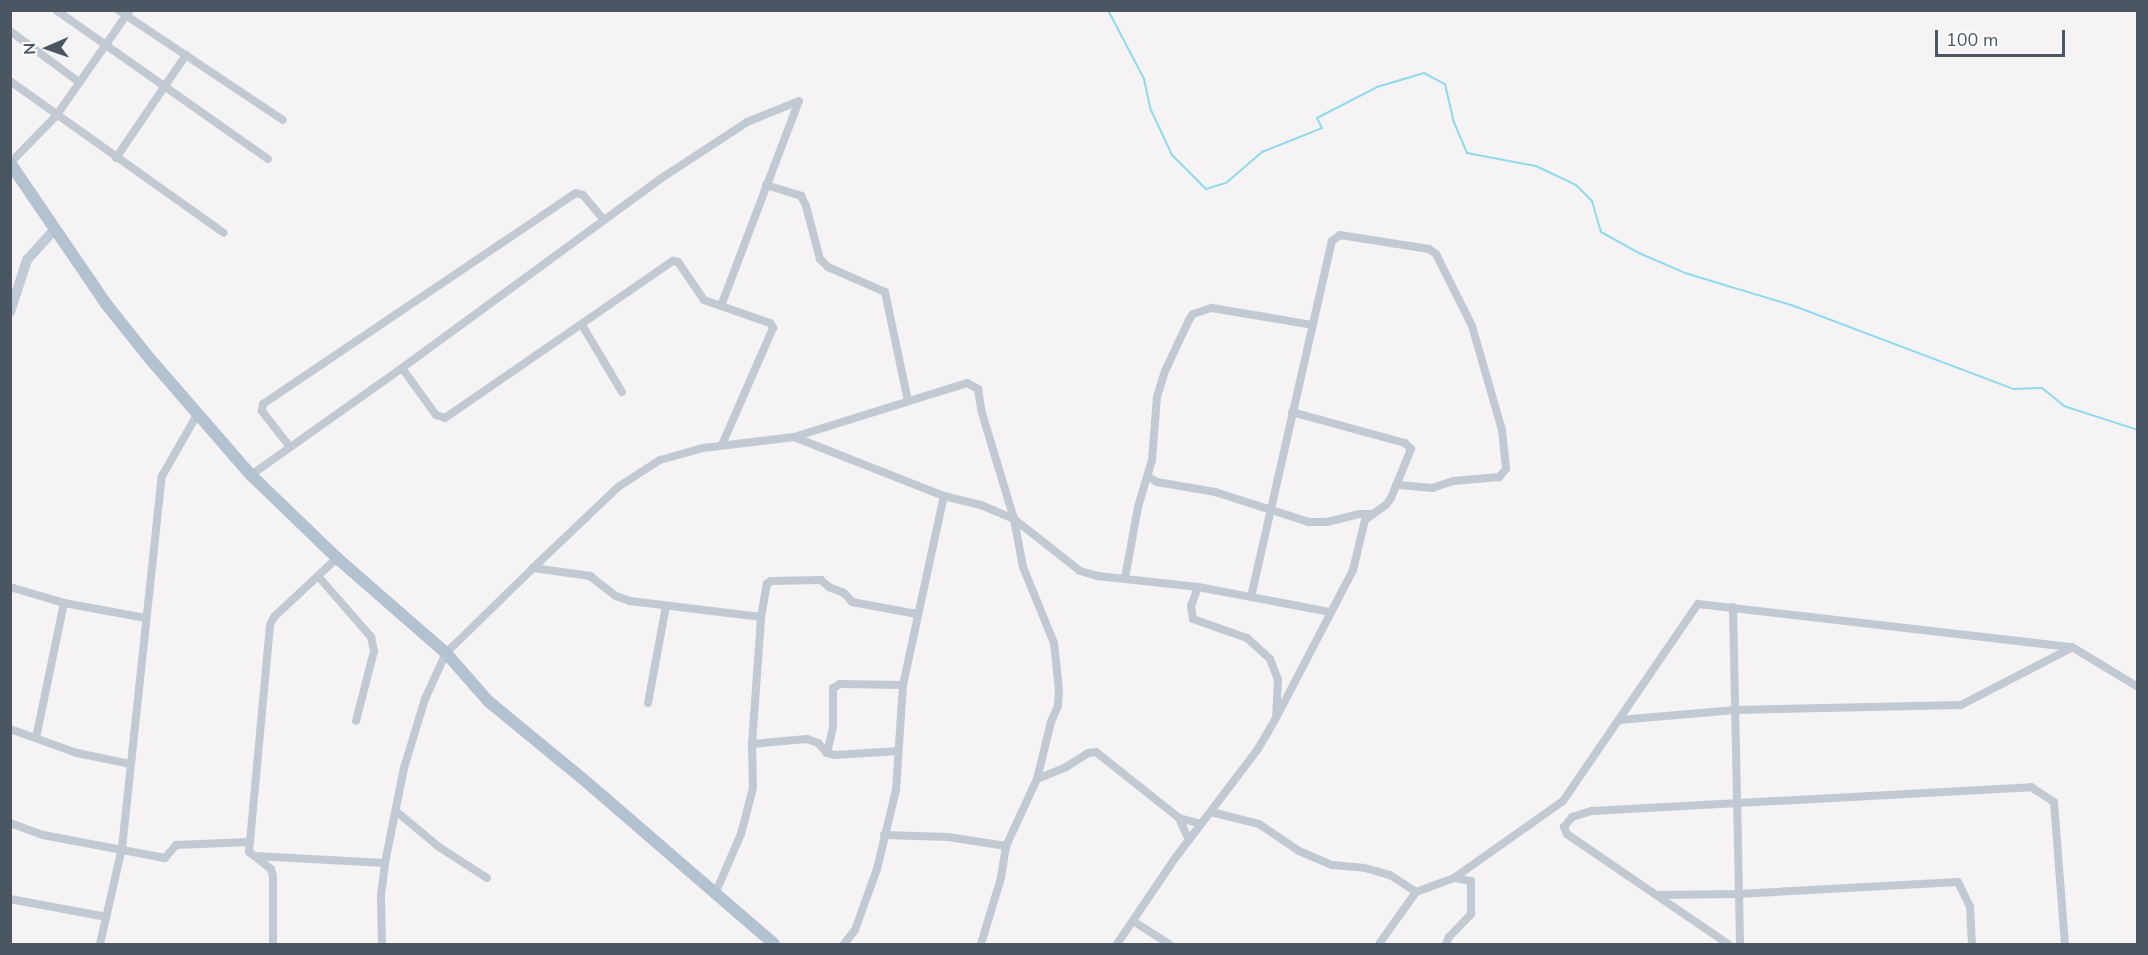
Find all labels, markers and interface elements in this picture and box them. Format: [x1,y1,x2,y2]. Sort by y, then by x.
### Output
north arrow [18,18,78,78]
scale bar [1938,18,2068,56]
text: 100 m [1946,28,1998,52]
text: N [19,42,41,55]

